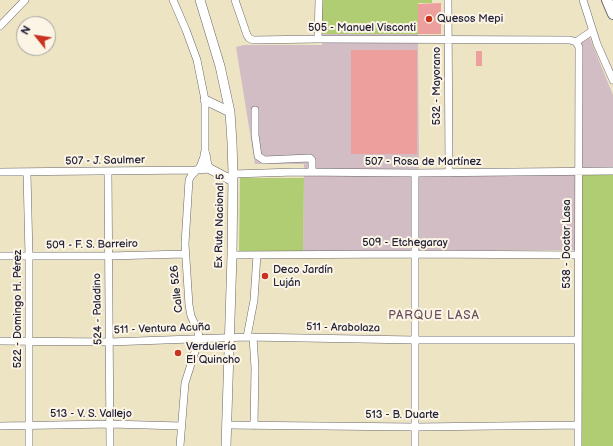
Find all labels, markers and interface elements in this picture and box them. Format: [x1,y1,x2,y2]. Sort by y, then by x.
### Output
place label: Quesos Mepi [437,12,503,26]
marker: Quesos Mepi [424,14,434,24]
north arrow [16,16,56,56]
street label: 505 - Manuel Visconti [308,21,416,35]
text: N [18,23,34,37]
street label: 532 - Mayorano [430,47,444,125]
street label: 507 - J. Saulmer [65,154,145,168]
street label: 507 - Rosa de Martínez [365,155,481,169]
street label: Ex Ruta Nacional 5 [213,173,227,269]
street label: 538 - Doctor Lasa [560,199,574,289]
street label: 509 - Etchegaray [362,236,448,250]
street label: 509 - F. S. Barreiro [46,238,138,252]
street label: 522 - Domingo H. Pérez [11,250,25,368]
place label: Deco Jardín Luján [273,263,333,289]
street label: Calle 526 [168,264,186,314]
marker: Deco Jardín Luján [260,271,270,281]
street label: 524 - Paladino [91,273,105,345]
district label: PARQUE LASA [388,309,480,323]
street label: 511 - Ventura Acuña [113,321,211,337]
street label: 511 - Arabolaza [306,321,380,335]
place label: Verdulería El Quincho [186,340,240,366]
marker: Verdulería El Quincho [173,348,183,358]
street label: 513 - V. S. Vallejo [50,407,132,421]
street label: 513 - B. Duarte [365,408,439,422]

